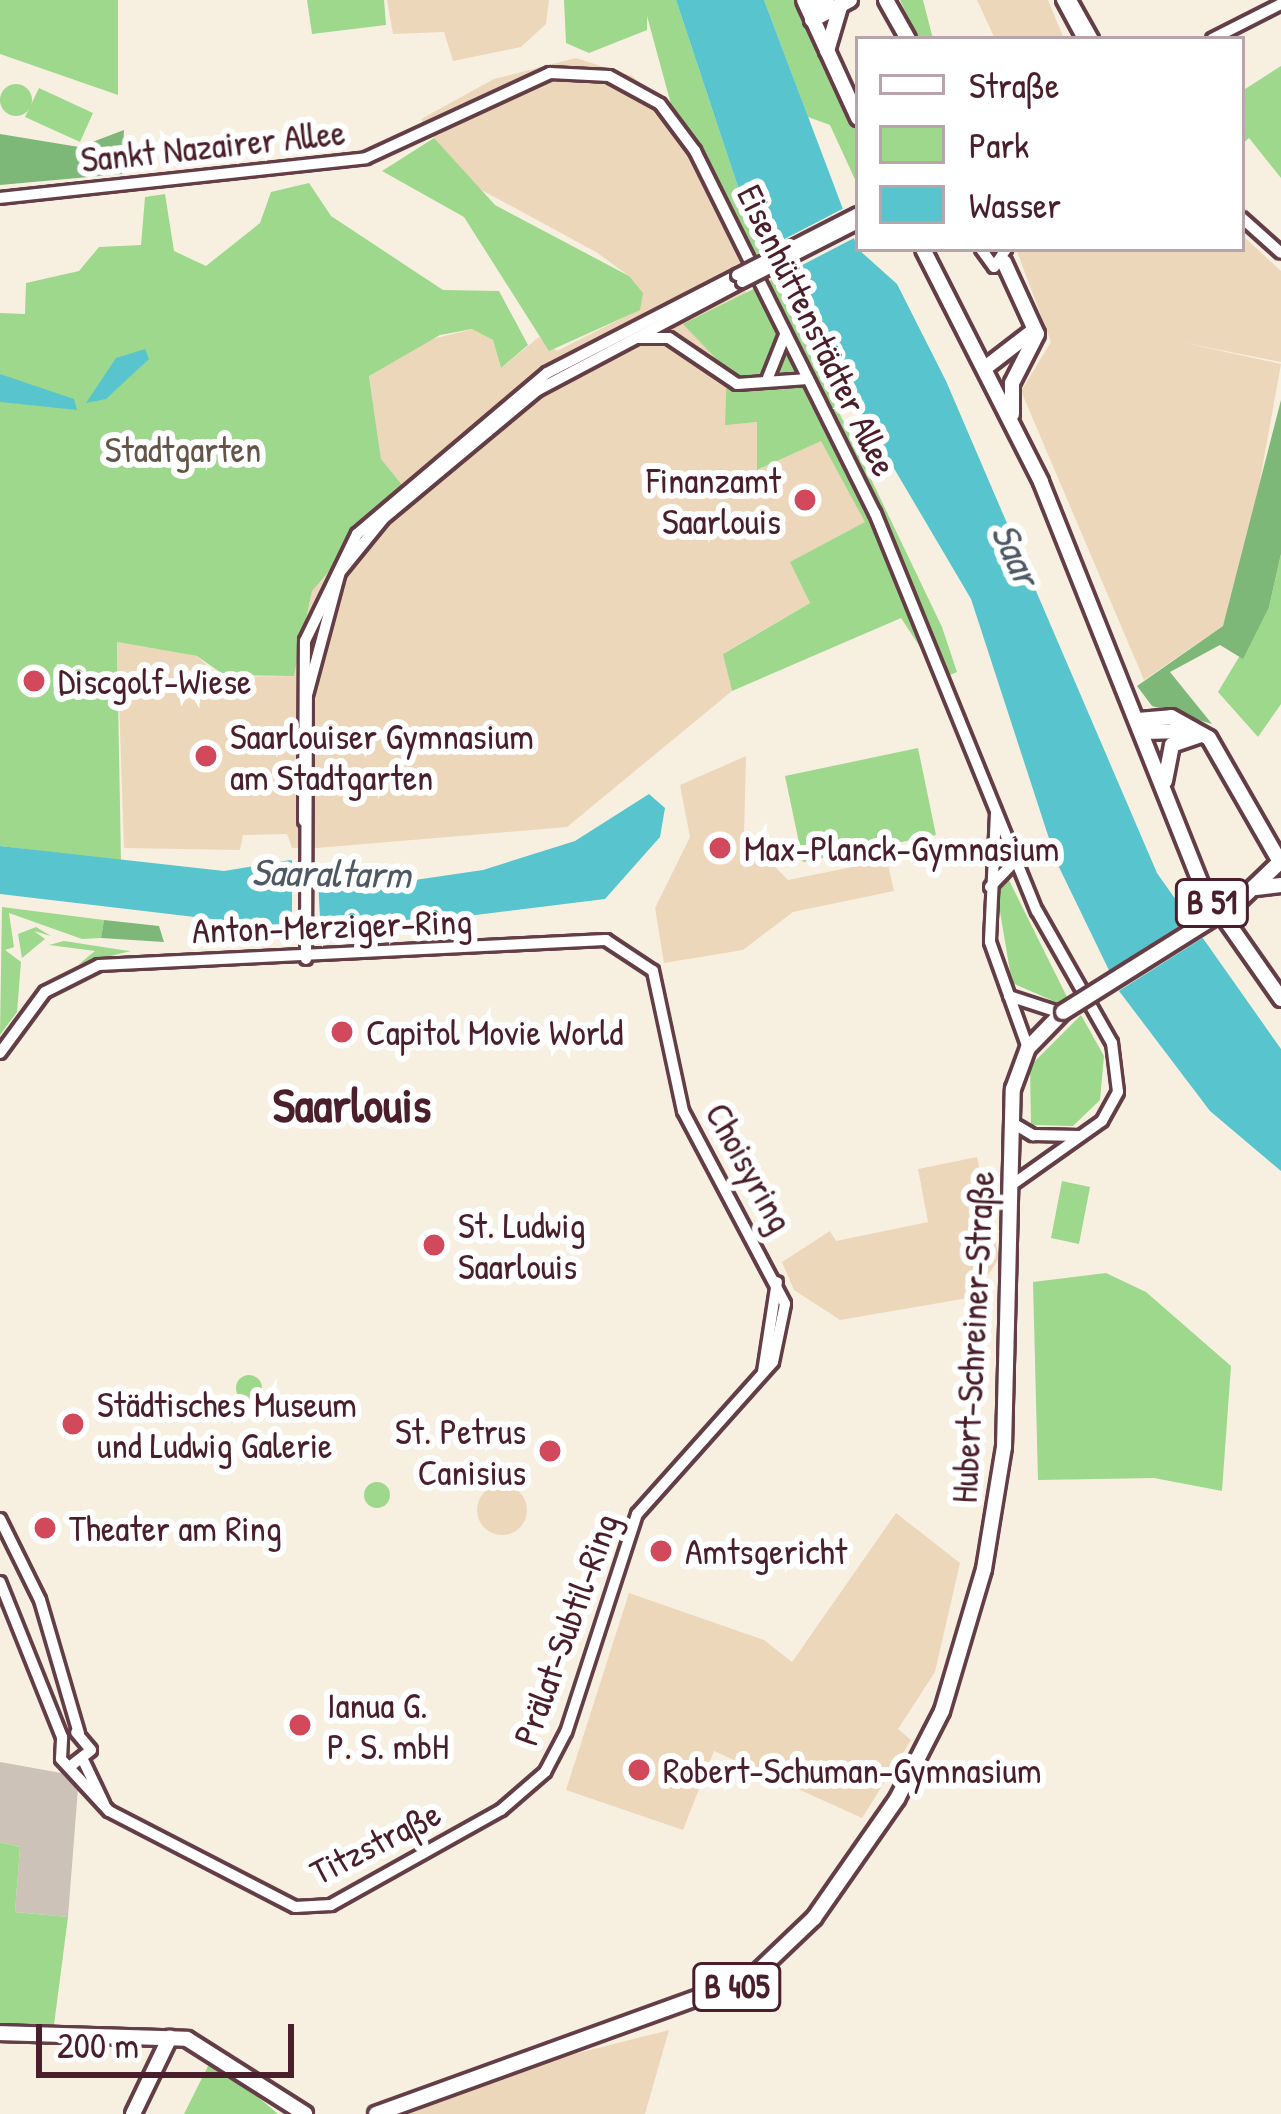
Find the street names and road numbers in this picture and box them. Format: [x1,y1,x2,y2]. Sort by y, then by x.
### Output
street label: Sankt Nazairer Allee [79,110,347,180]
street label: Eisenhüttenstädter Allee [729,177,907,483]
road number: B 51 [1173,876,1251,930]
street label: Anton-Merziger-Ring [191,899,473,951]
street label: Choisyring [697,1095,803,1239]
street label: Hubert-Schreiner-Straße [942,1170,1002,1504]
street label: Prälat-Subtil-Ring [503,1507,627,1751]
street label: Titzstraße [303,1791,447,1893]
road number: B 405 [692,1960,782,2014]

